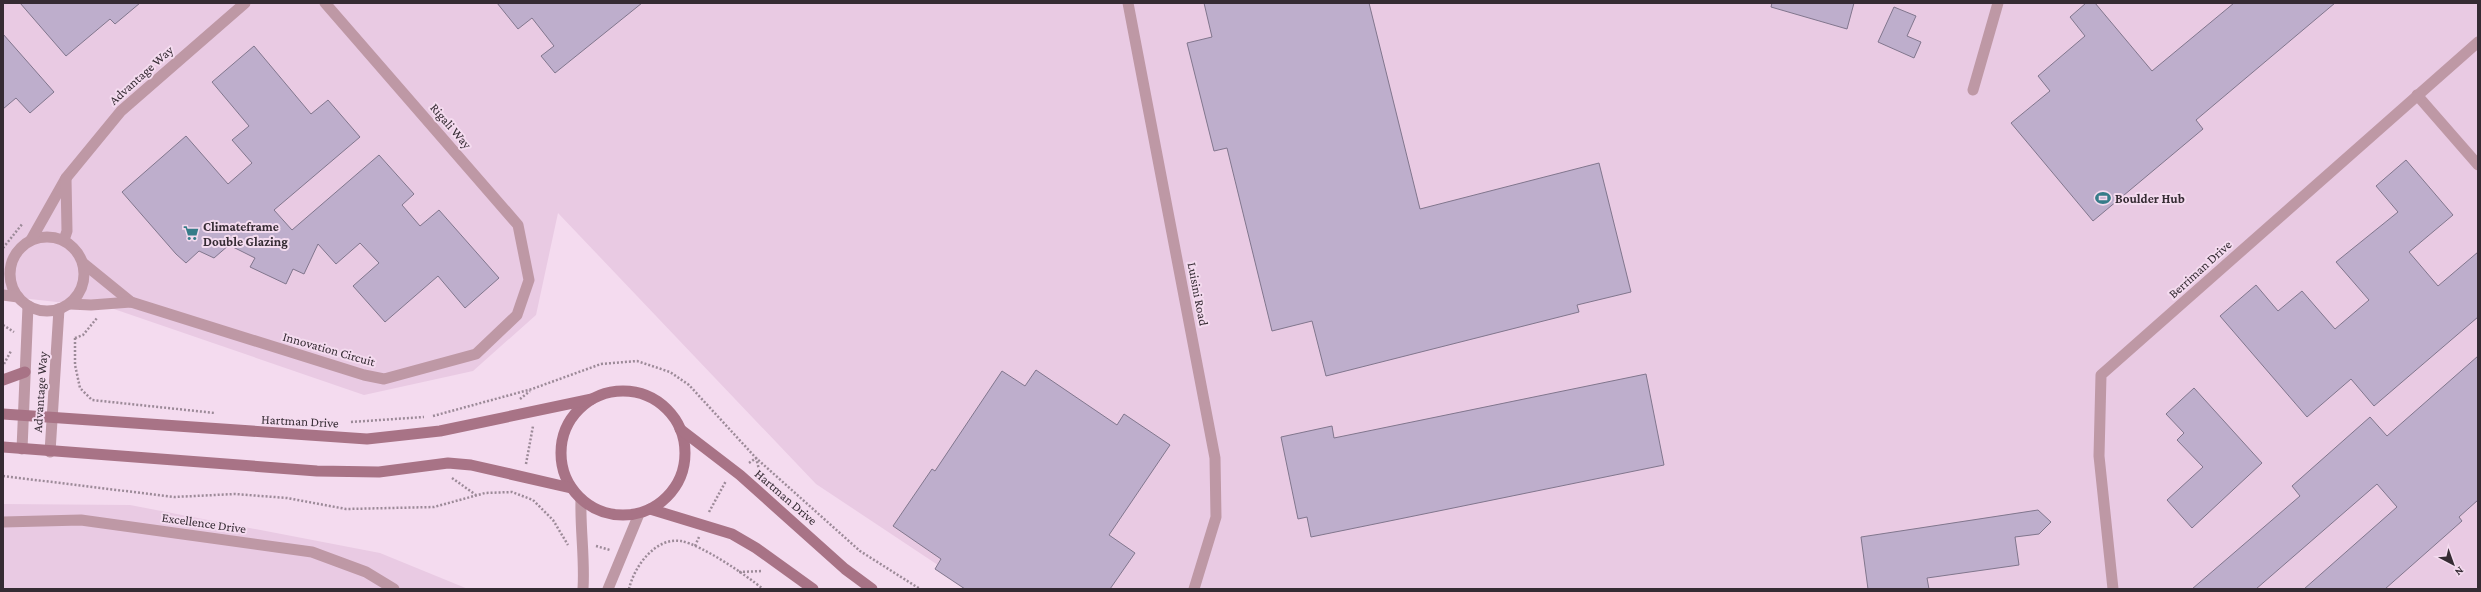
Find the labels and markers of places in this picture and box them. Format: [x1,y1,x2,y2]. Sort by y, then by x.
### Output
sports icon: Boulder Hub [2094,189,2112,207]
place label: Boulder Hub [2115,191,2185,206]
place label: Climateframe Double Glazing [203,219,288,249]
supermarket icon: Climateframe Double Glazing [182,224,200,242]

